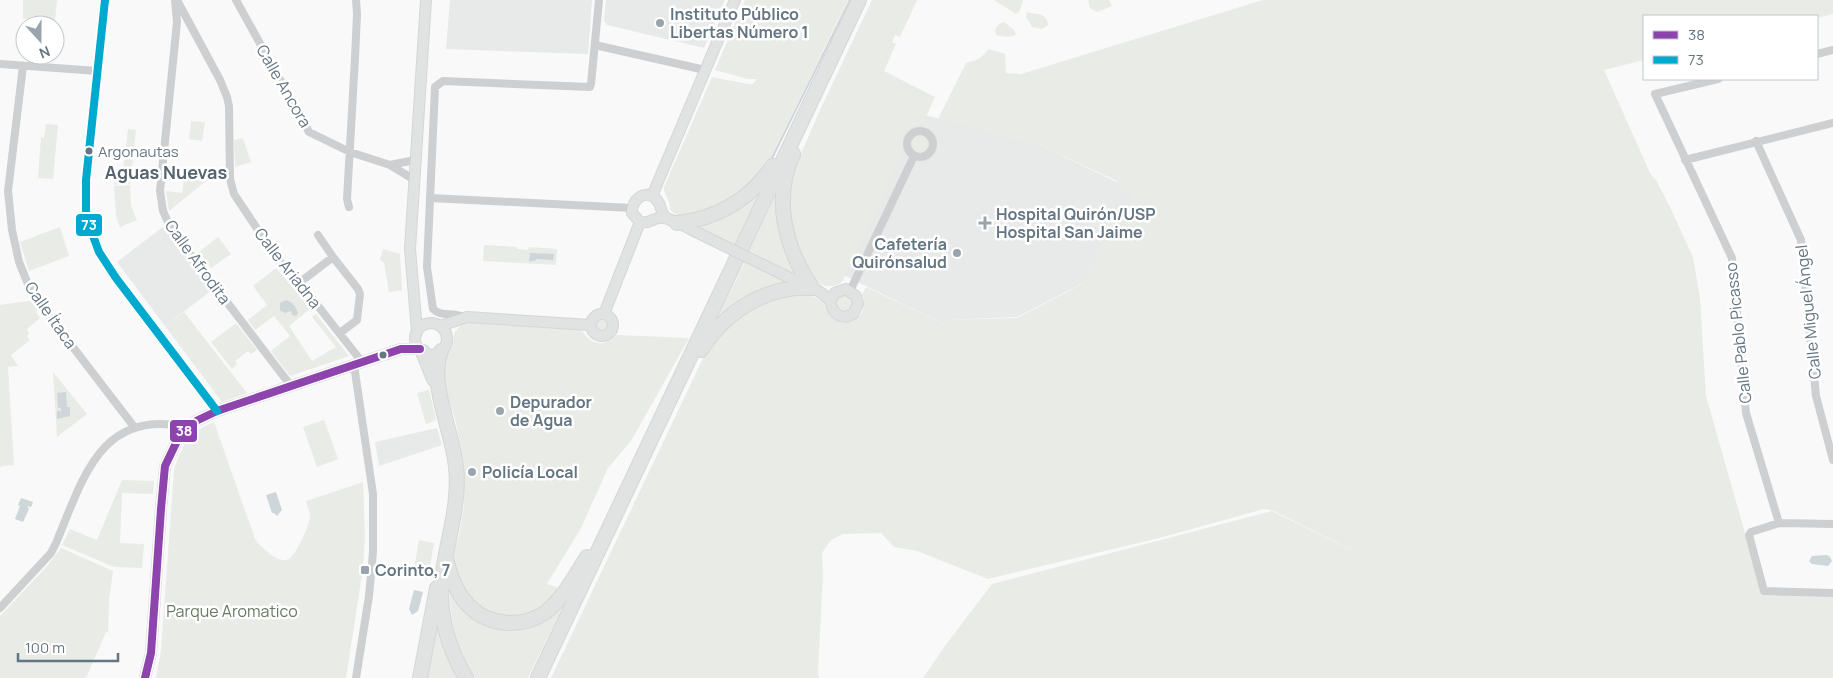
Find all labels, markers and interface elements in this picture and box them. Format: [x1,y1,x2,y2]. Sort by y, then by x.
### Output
place label: Instituto Público Libertas Número 1 [670,3,809,43]
north arrow [15,15,65,65]
legend [1643,15,1818,80]
marker: Instituto Público Libertas Número 1 [654,17,666,29]
text: 38 [1688,24,1705,45]
street label: Calle Ancora [251,41,317,131]
text: N [37,42,53,63]
text: 73 [1688,49,1704,70]
place label: Argonautas [98,141,179,162]
marker: Argonautas [84,146,94,156]
district label: Aguas Nuevas [105,160,227,184]
place label: Hospital Quirón/USP Hospital San Jaime [996,203,1155,243]
line badge: 73 [75,213,103,237]
text: 73 [81,215,97,234]
street label: Calle Afrodita [160,215,236,309]
marker: Hospital Quirón/USP Hospital San Jaime [978,216,992,230]
street label: Calle Ariadna [250,223,326,313]
place label: Cafetería Quirónsalud [852,233,947,273]
street label: Calle Miguel Ángel [1790,244,1826,380]
marker: Cafetería Quirónsalud [951,247,963,259]
street label: Calle Pablo Picasso [1720,261,1756,405]
street label: Calle Ítaca [20,277,82,353]
unlabelled marker [378,350,388,360]
place label: Depurador de Agua [510,391,592,431]
marker: Depurador de Agua [494,405,506,417]
line badge: 38 [169,419,198,443]
text: 38 [176,421,192,440]
place label: Policía Local [482,461,578,483]
marker: Policía Local [466,466,478,478]
place label: Corinto, 7 [375,559,450,581]
marker: Corinto, 7 [359,564,371,576]
park label: Parque Aromatico [166,600,298,622]
scale bar [18,630,118,662]
text: 100 m [25,637,65,658]

